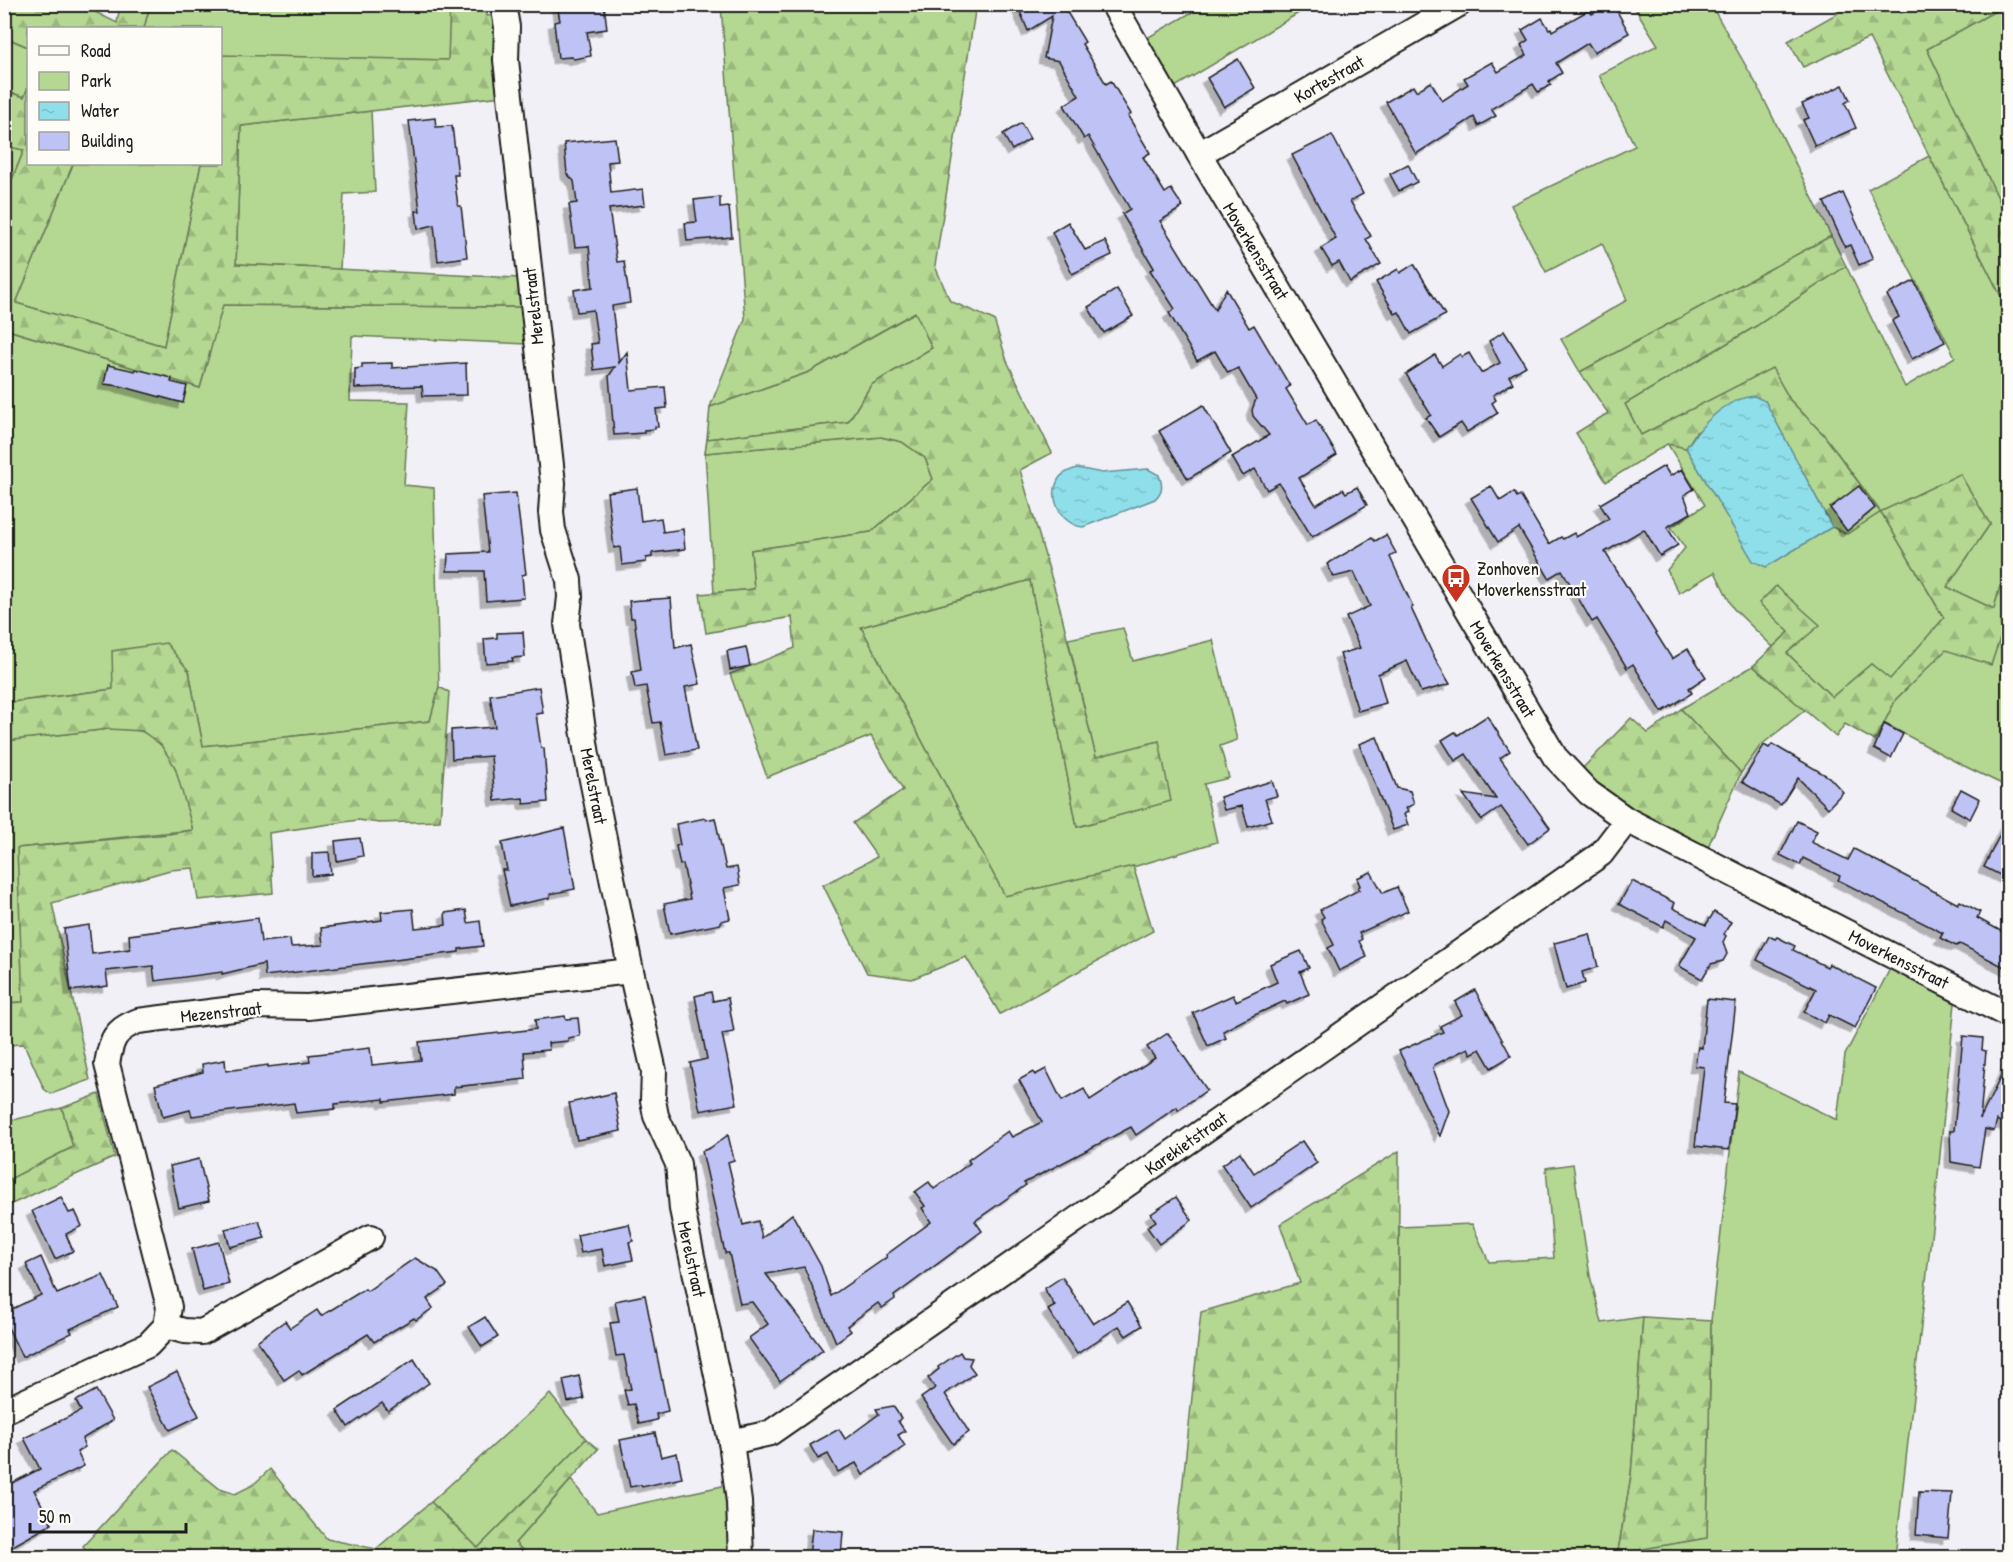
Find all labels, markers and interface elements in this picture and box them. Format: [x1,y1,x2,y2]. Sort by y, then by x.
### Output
legend [27,27,222,165]
text: Road [81,38,111,63]
street label: Kortestraat [1289,48,1369,109]
text: Park [81,68,112,93]
text: Water [81,98,119,123]
text: Building [81,128,133,153]
street label: Moverkensstraat [1217,198,1295,305]
street label: Merelstraat [516,266,549,346]
place label: Zonhoven Moverkensstraat [1477,556,1587,602]
bus stop icon: Zonhoven Moverkensstraat [1440,562,1472,604]
street label: Moverkensstraat [1464,616,1542,723]
street label: Merelstraat [574,746,614,827]
street label: Moverkensstraat [1845,923,1954,995]
street label: Mezenstraat [179,995,264,1029]
street label: Karekietstraat [1140,1105,1233,1181]
street label: Merelstraat [672,1219,712,1300]
scale bar [30,1496,186,1534]
text: 50 m [39,1504,71,1529]

